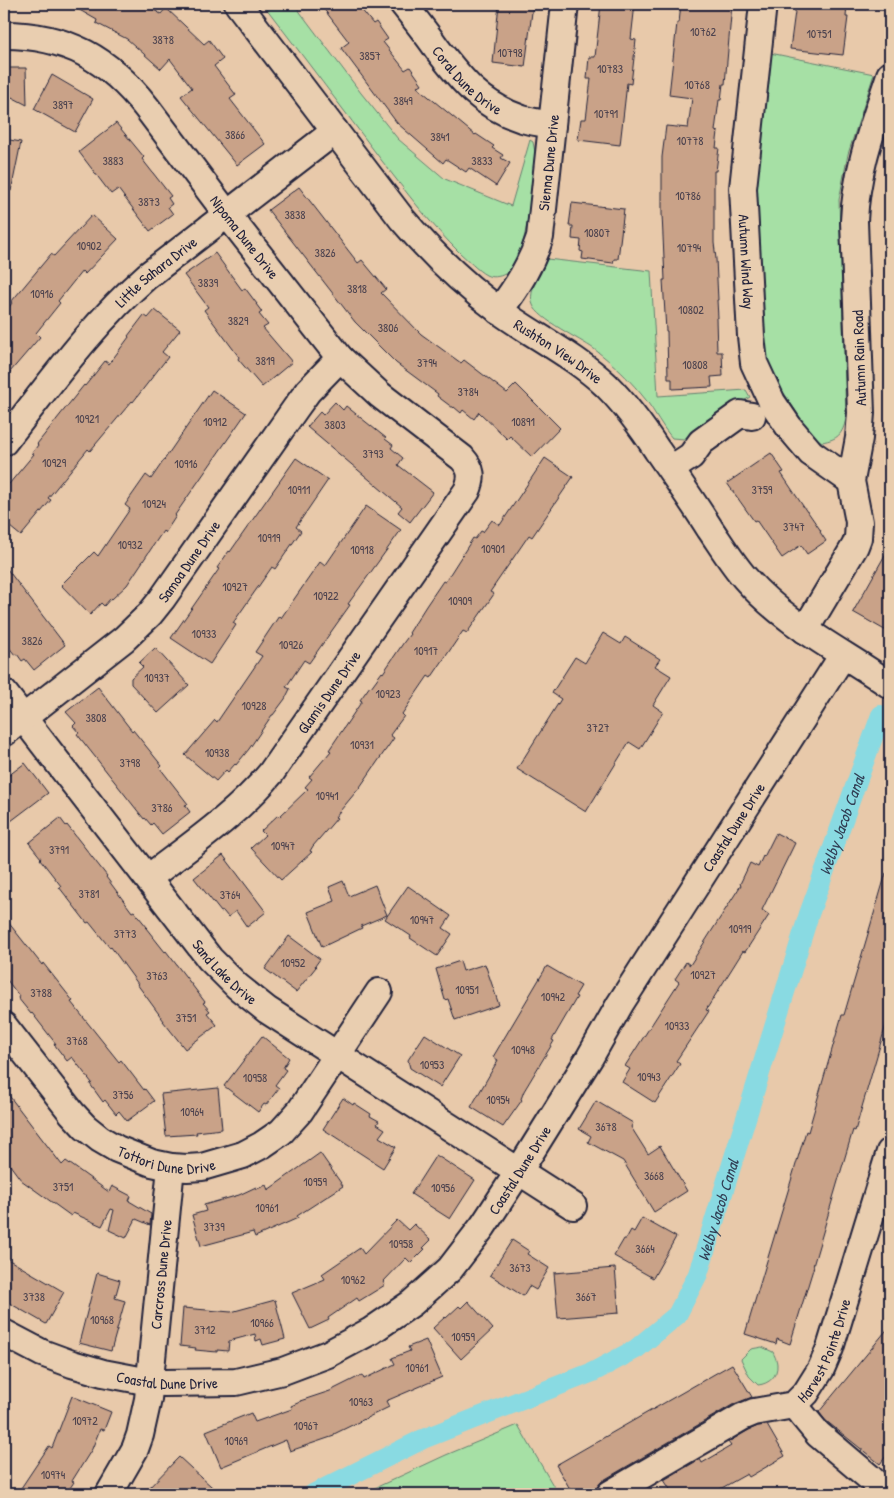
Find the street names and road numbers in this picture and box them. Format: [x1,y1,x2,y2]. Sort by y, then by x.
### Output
street label: Coral Dune Drive [428,41,506,119]
street label: Sienna Dune Drive [532,113,564,212]
street label: Nipoma Dune Drive [206,191,284,283]
street label: Autumn Wind Way [734,214,760,310]
street label: Little Sahara Drive [110,231,201,312]
street label: Autumn Rain Road [847,310,871,406]
street label: Rushton View Drive [510,313,608,388]
street label: Samoa Dune Drive [152,516,225,606]
street label: Glamis Dune Drive [292,646,366,738]
street label: Coastal Dune Drive [697,778,769,876]
street label: Sand Lake Drive [188,935,262,1009]
street label: Coastal Dune Drive [483,1121,556,1218]
street label: Tottori Dune Drive [115,1140,218,1178]
street label: Carcross Dune Drive [144,1218,176,1330]
street label: Harvest Pointe Drive [792,1296,855,1407]
street label: Coastal Dune Drive [115,1365,218,1394]

